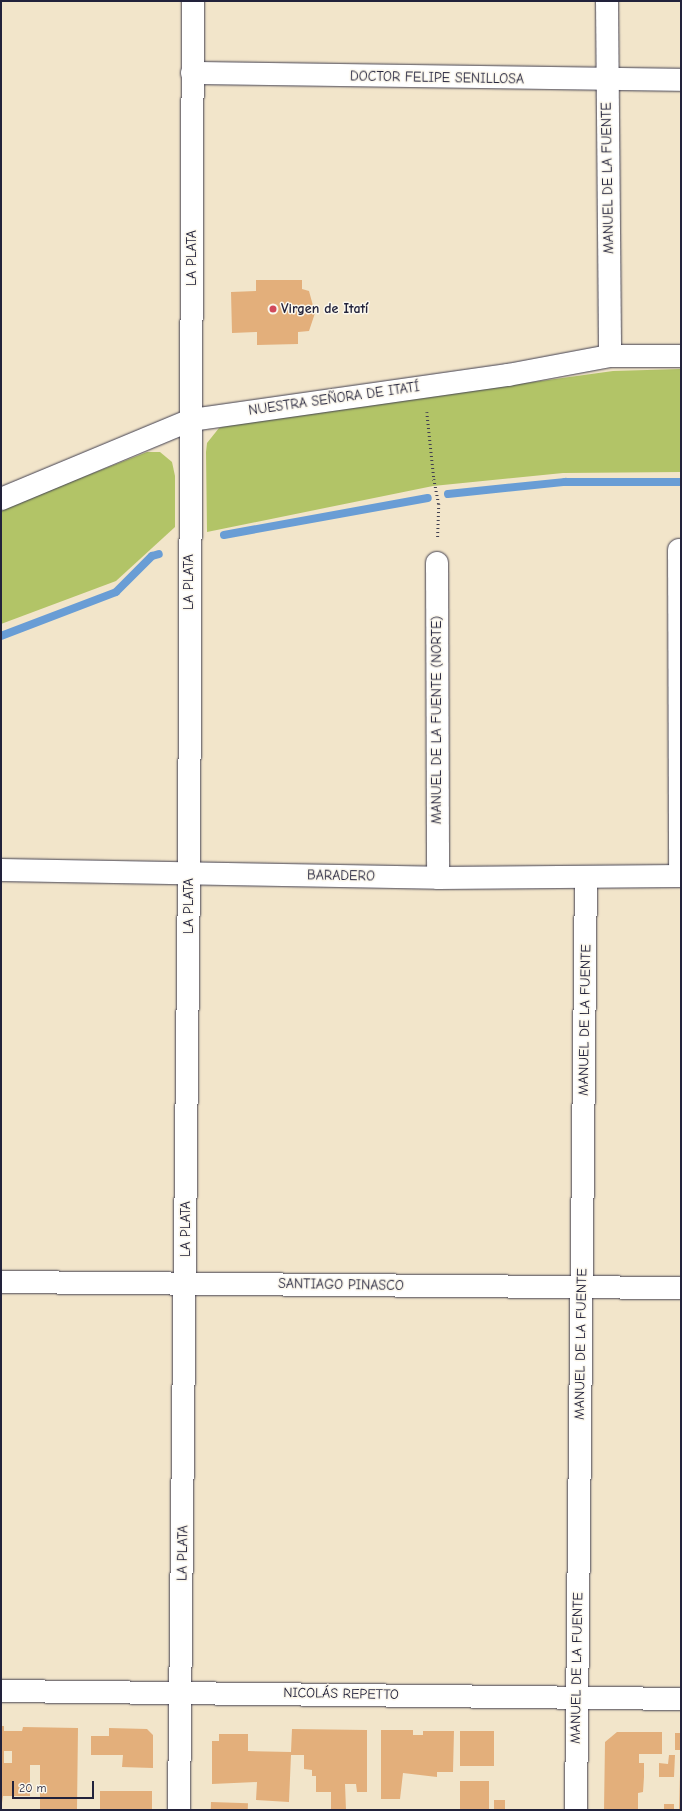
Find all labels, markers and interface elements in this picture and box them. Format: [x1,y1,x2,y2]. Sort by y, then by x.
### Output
street label: DOCTOR FELIPE SENILLOSA [350,68,524,88]
street label: MANUEL DE LA FUENTE [598,102,618,254]
street label: LA PLATA [184,230,200,286]
place label: Virgen de Itatí [281,301,369,317]
marker: Virgen de Itatí [268,304,278,314]
street label: NUESTRA SEÑORA DE ITATÍ [247,379,421,419]
street label: LA PLATA [181,554,197,610]
street label: MANUEL DE LA FUENTE (NORTE) [429,616,445,824]
street label: BARADERO [307,867,375,885]
street label: LA PLATA [181,878,197,934]
street label: MANUEL DE LA FUENTE [575,944,595,1096]
street label: LA PLATA [178,1201,194,1257]
street label: MANUEL DE LA FUENTE [571,1268,591,1420]
street label: SANTIAGO PINASCO [278,1276,404,1294]
street label: LA PLATA [174,1525,192,1581]
street label: MANUEL DE LA FUENTE [567,1592,587,1744]
street label: NICOLÁS REPETTO [283,1685,399,1703]
scale bar [14,1773,96,1799]
text: 20 m [19,1781,47,1795]

